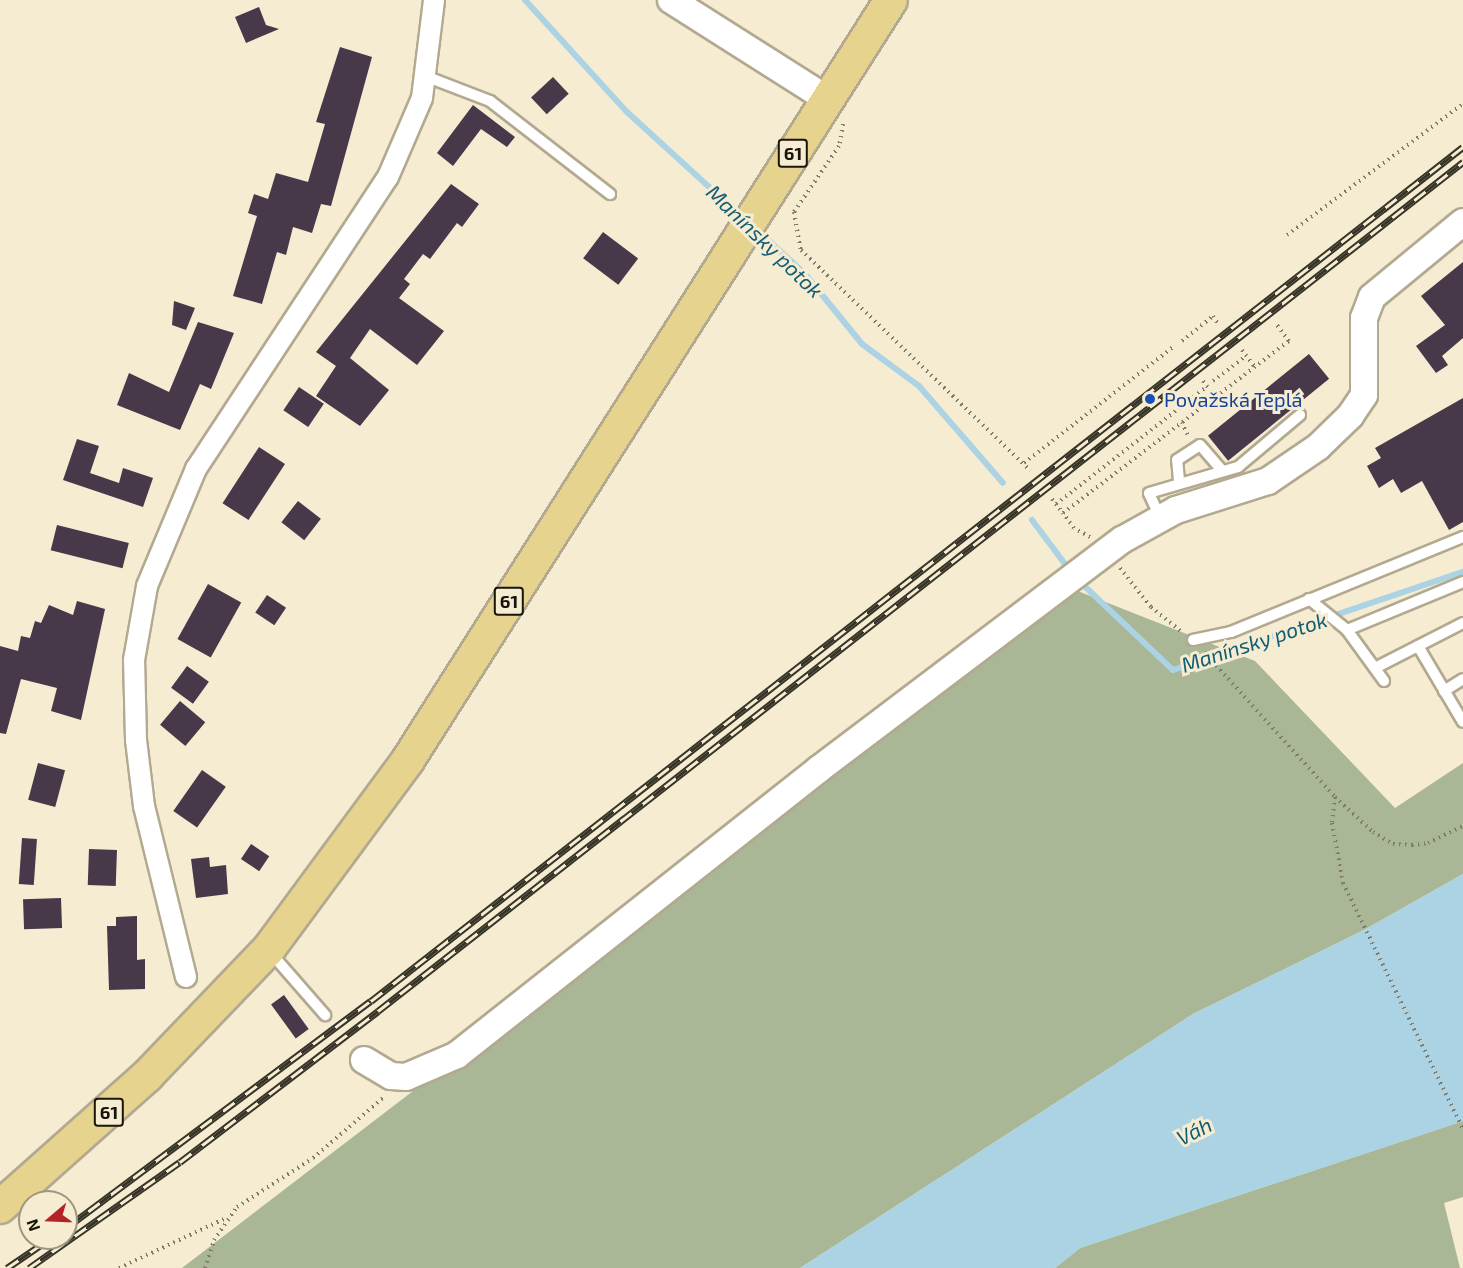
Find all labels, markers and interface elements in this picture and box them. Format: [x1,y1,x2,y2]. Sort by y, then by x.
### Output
road number: 61 [776,138,810,168]
water label: Manínsky potok [702,179,828,303]
place label: Považská Teplá [1164,387,1303,411]
marker: Považská Teplá [1141,390,1159,408]
road number: 61 [492,586,526,616]
water label: Manínsky potok [1178,607,1330,677]
road number: 61 [92,1097,126,1127]
water label: Váh [1172,1112,1216,1150]
north arrow [18,1190,78,1250]
text: N [22,1217,43,1234]

